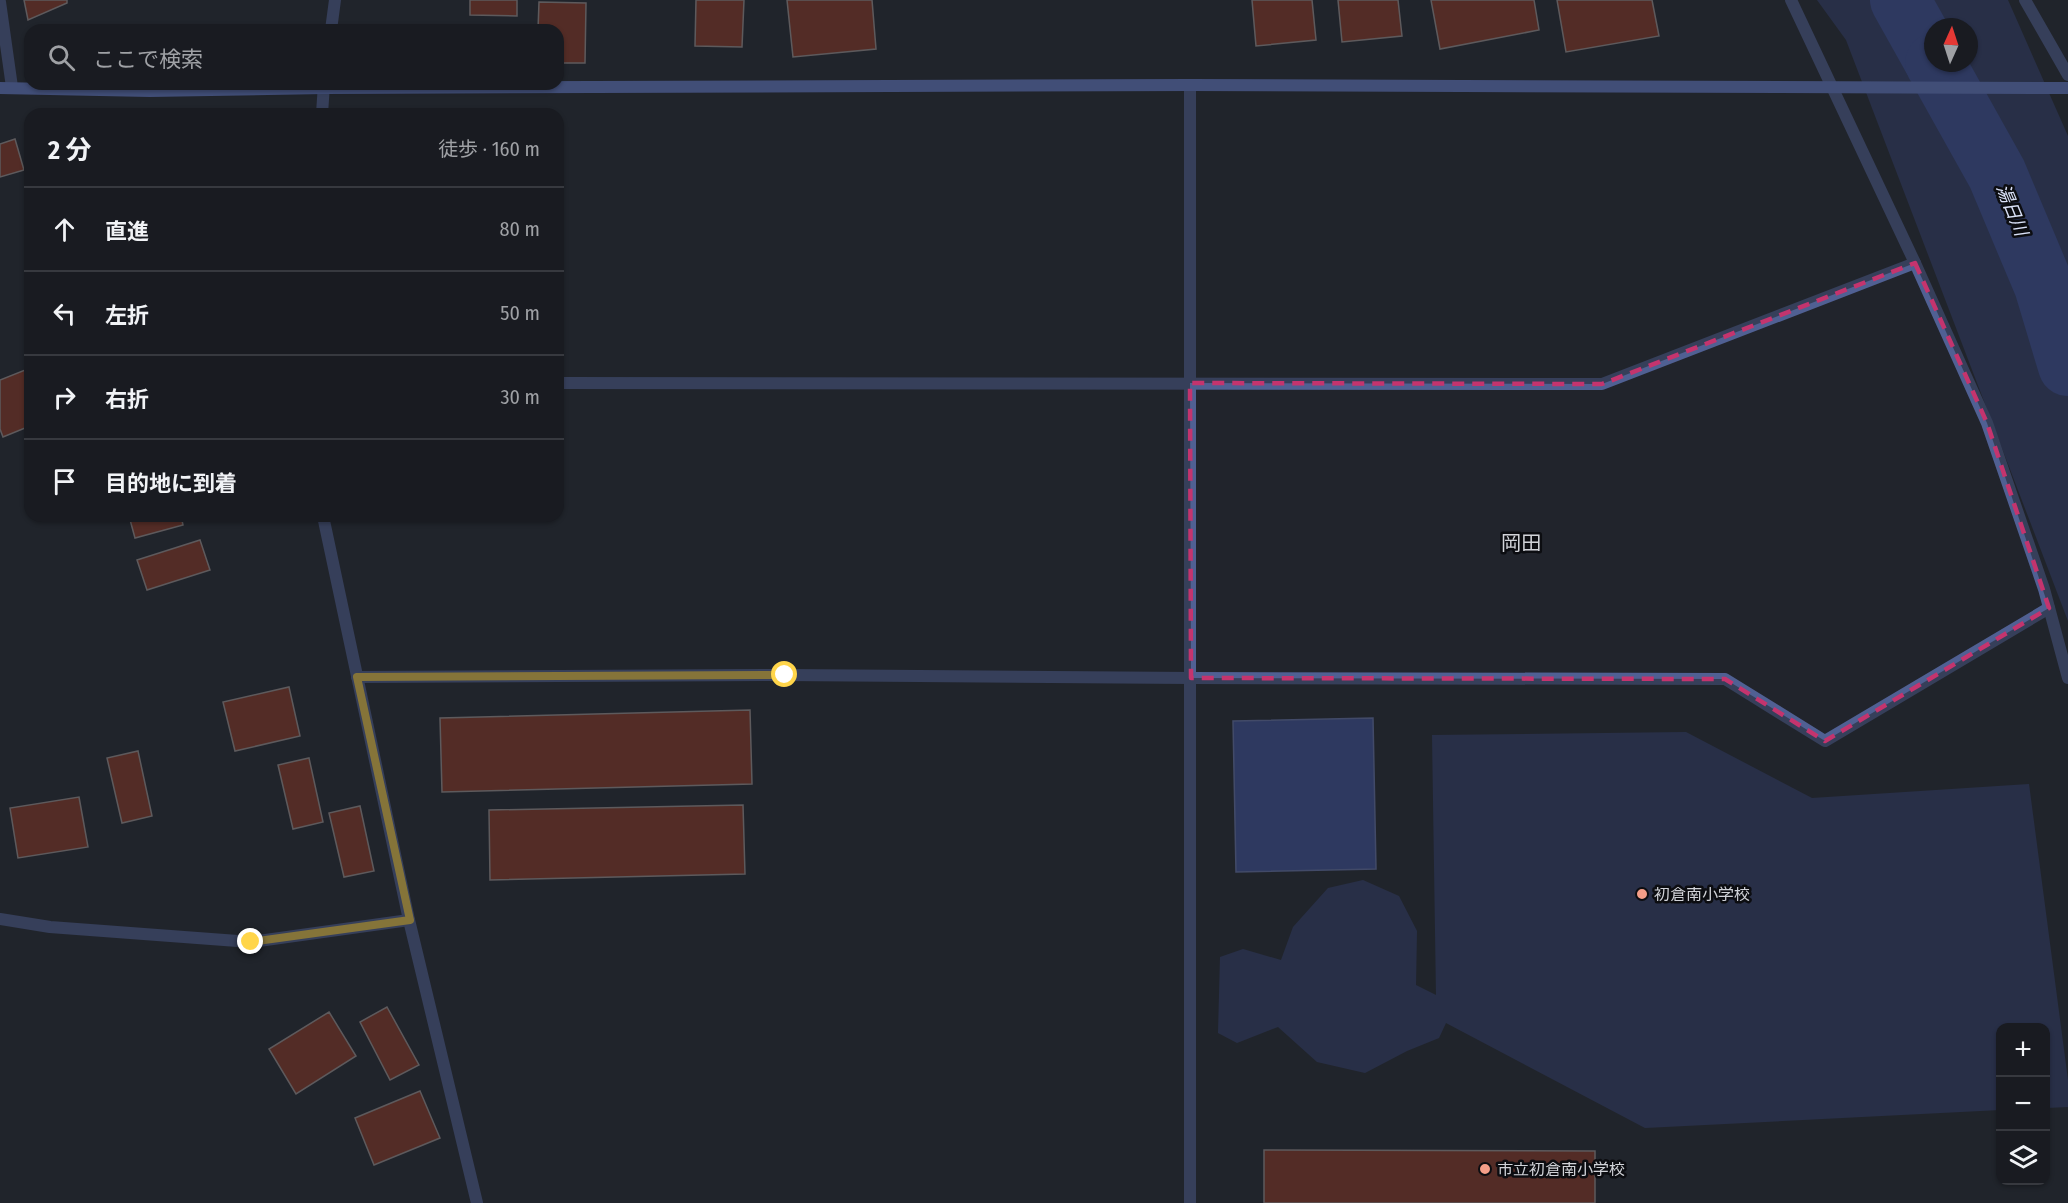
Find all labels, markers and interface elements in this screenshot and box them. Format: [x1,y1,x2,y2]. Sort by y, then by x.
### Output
north arrow [1924,18,1978,72]
search box [24,24,564,90]
icon: search [45,41,78,74]
text: ここで検索 [93,46,203,73]
text: 2 分 [48,135,91,166]
text: 徒歩 · 160 m [438,137,540,161]
water label: 湯日川 [1992,181,2033,241]
icon: ahead [48,213,81,246]
text: 80 m [500,217,540,241]
text: 直進 [105,218,149,245]
icon: left [48,297,81,330]
text: 50 m [500,301,540,325]
text: 左折 [105,302,149,329]
icon: right [48,381,81,414]
text: 30 m [500,385,540,409]
text: 右折 [105,386,149,413]
icon: arrive [48,465,81,498]
text: 目的地に到着 [105,470,237,497]
district label: 岡田 [1501,531,1541,555]
route start [771,661,797,687]
place label: 初倉南小学校 [1654,885,1750,904]
marker: 初倉南小学校 [1635,887,1649,901]
route end [237,928,263,954]
map controls [1996,1023,2050,1185]
button: + [1996,1023,2050,1077]
button: − [1996,1077,2050,1131]
button: layers [1996,1131,2050,1185]
place label: 市立初倉南小学校 [1497,1160,1625,1179]
marker: 市立初倉南小学校 [1478,1162,1492,1176]

